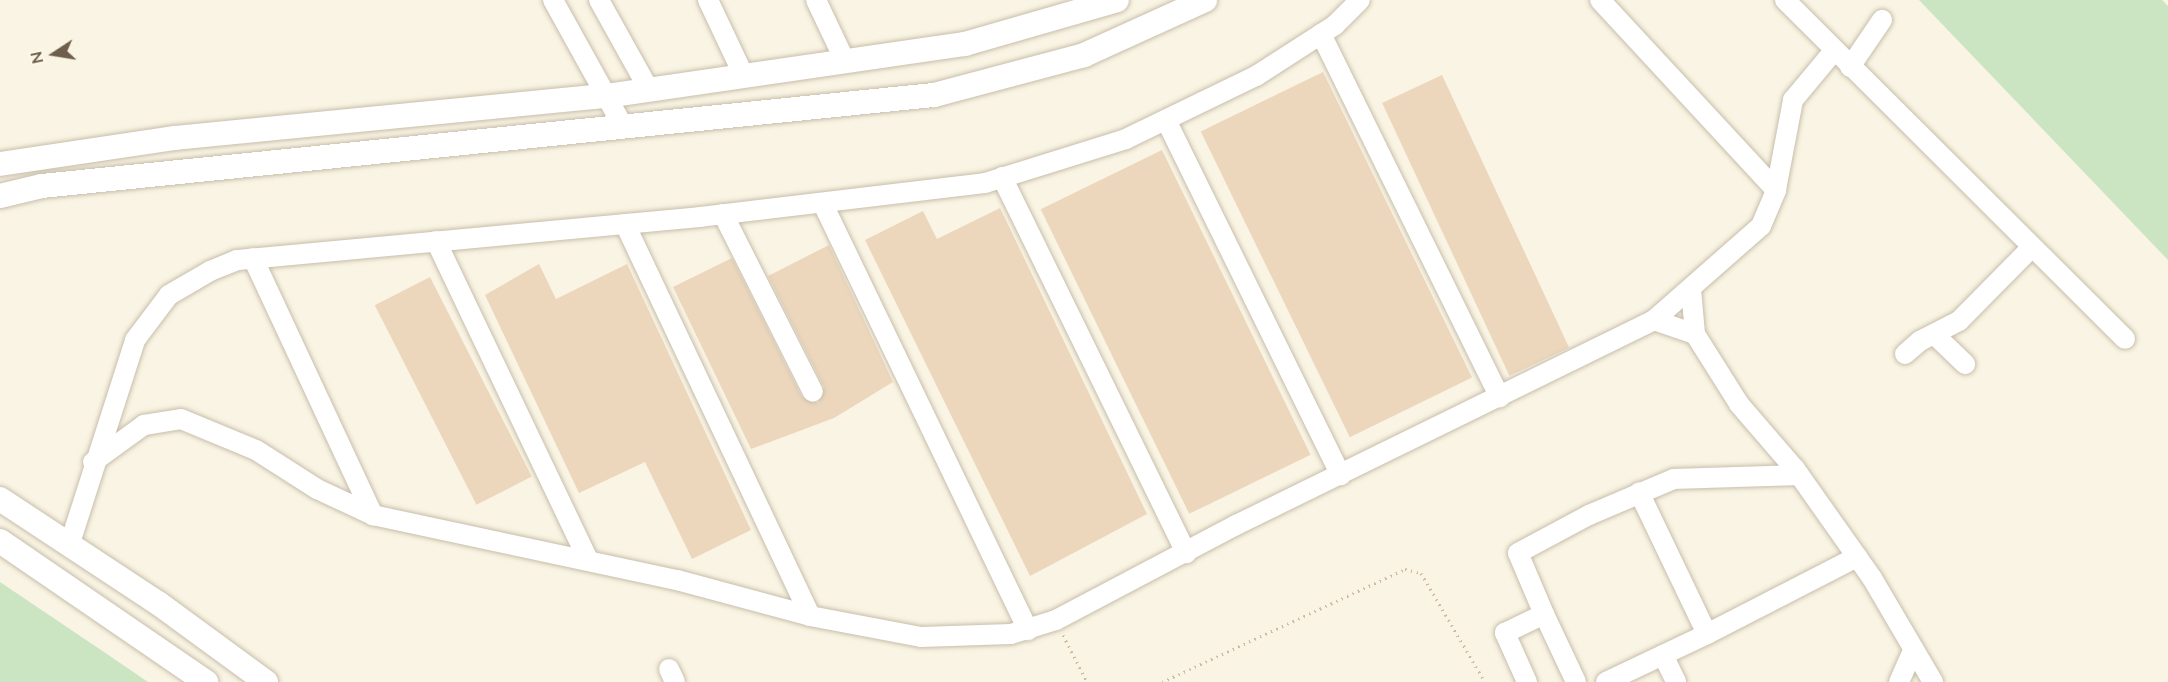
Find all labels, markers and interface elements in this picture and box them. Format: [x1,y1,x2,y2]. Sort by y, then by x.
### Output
north arrow [24,24,84,84]
text: N [25,50,47,66]

